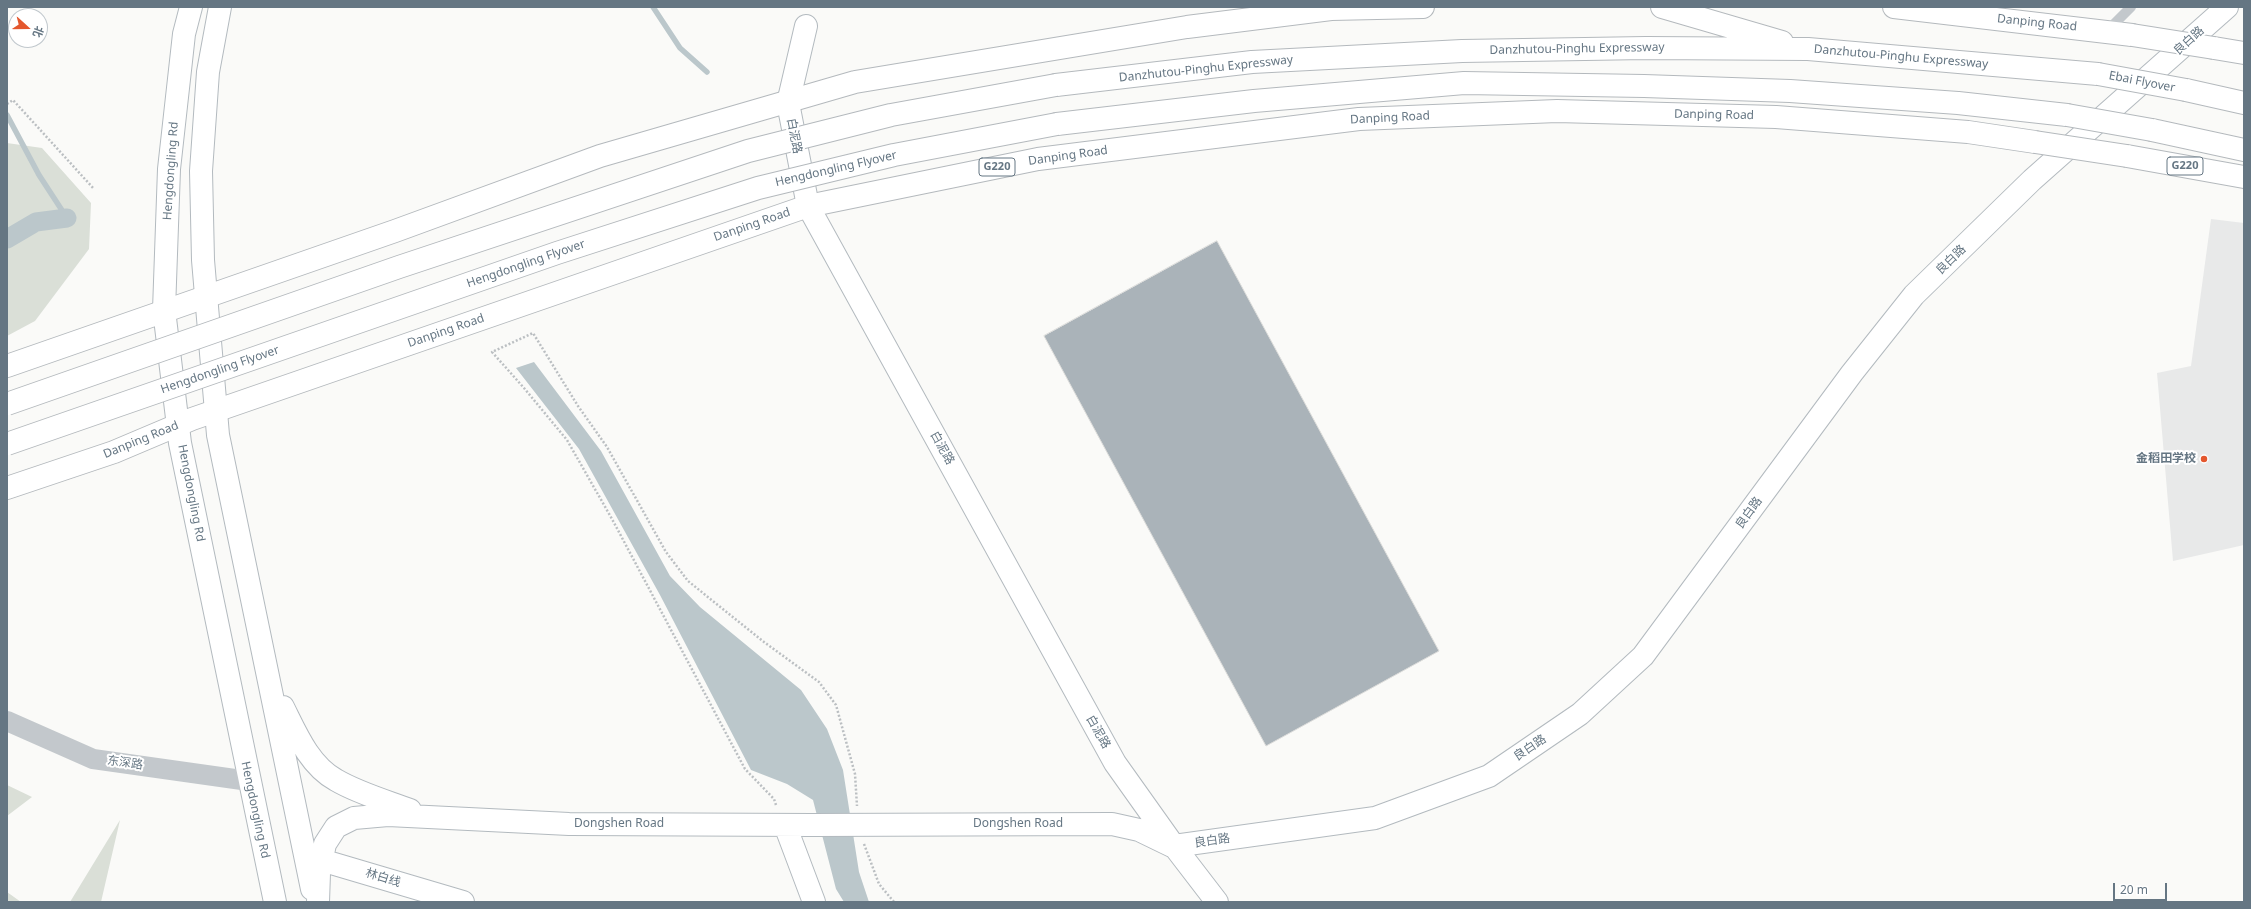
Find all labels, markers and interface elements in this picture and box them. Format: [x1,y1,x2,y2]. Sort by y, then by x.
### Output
north arrow [8,8,48,48]
street label: Danping Road [1996,12,2078,34]
text: 北 [30,24,48,40]
street label: 良白路 [2171,24,2207,58]
street label: Danzhutou-Pinghu Expressway [1489,40,1665,58]
street label: Danzhutou-Pinghu Expressway [1813,42,1989,72]
street label: Danzhutou-Pinghu Expressway [1118,53,1294,85]
street label: Ebai Flyover [2108,69,2176,95]
street label: Danping Road [1674,107,1754,123]
street label: Danping Road [1350,109,1430,127]
street label: 白泥路 [783,117,805,155]
street label: Hengdongling Rd [160,121,182,221]
street label: Danping Road [1027,143,1109,169]
street label: Hengdongling Flyover [774,148,898,190]
road number: G220 [2167,157,2203,175]
road number: G220 [979,158,1015,176]
street label: Danping Road [712,205,792,245]
street label: Hengdongling Flyover [465,237,587,291]
street label: 良白路 [1933,242,1969,278]
street label: Danping Road [406,311,486,351]
street label: Hengdongling Flyover [159,343,281,397]
street label: Danping Road [101,418,181,462]
street label: 白泥路 [927,429,957,467]
street label: Hengdongling Rd [175,443,207,543]
place label: 金稻田学校 [2136,452,2196,466]
marker: 金稻田学校 [2199,454,2209,464]
street label: 良白路 [1733,494,1765,532]
street label: 白泥路 [1083,713,1113,751]
street label: 良白路 [1511,732,1549,764]
street label: 东深路 [106,753,144,773]
street label: Hengdongling Rd [238,760,272,860]
street label: Dongshen Road [574,817,664,831]
street label: Dongshen Road [973,817,1063,831]
street label: 良白路 [1193,831,1231,851]
street label: 林白线 [364,866,402,890]
scale bar [2115,875,2169,901]
text: 20 m [2120,881,2148,898]

